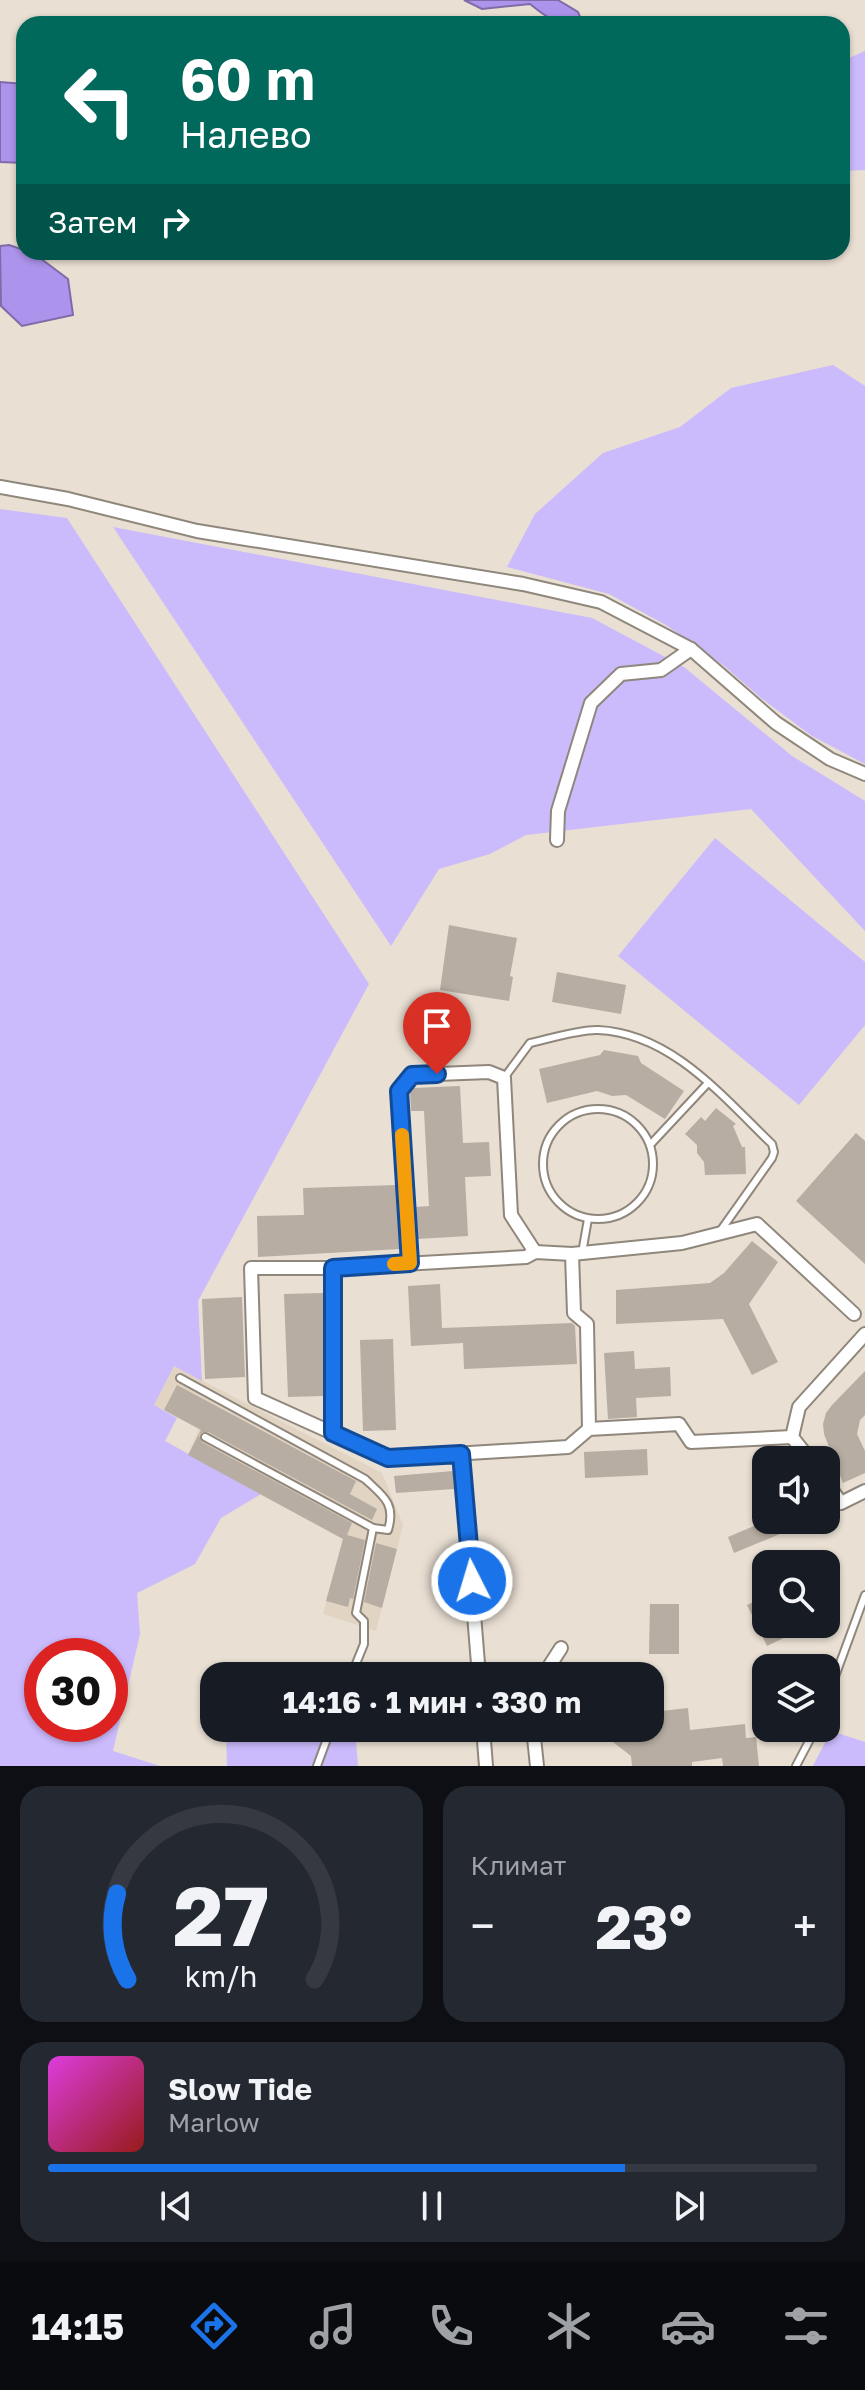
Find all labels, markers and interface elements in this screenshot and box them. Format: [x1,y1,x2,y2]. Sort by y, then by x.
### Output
text: 60 m [180,45,315,112]
icon: left [48,48,152,152]
text: Налево [180,113,312,156]
icon: right [153,200,197,244]
text: Затем [48,204,137,240]
pin [403,992,471,1074]
icon: arrive [415,1004,459,1048]
map controls [752,1446,840,1742]
button: sound [752,1446,840,1534]
position arrow [430,1539,514,1623]
button: search [752,1550,840,1638]
speed limit sign: 30 [24,1638,128,1742]
button: layers [752,1654,840,1742]
text: 14:16 · 1 мин · 330 m [283,1684,581,1720]
text: Климат [471,1850,566,1881]
text: 27 [173,1864,269,1964]
text: 23° [595,1890,692,1962]
text: − [471,1899,495,1952]
text: + [793,1899,817,1952]
text: km/h [185,1959,258,1993]
text: Slow Tide [168,2071,312,2107]
text: Marlow [168,2107,260,2138]
icon: previous [154,2184,198,2228]
icon: pause [410,2184,454,2228]
icon: next [667,2184,711,2228]
icon: directions [186,2298,242,2354]
icon: music [305,2298,361,2354]
icon: phone [423,2298,479,2354]
icon: climate [541,2298,597,2354]
icon: car [660,2298,716,2354]
icon: filters [778,2298,834,2354]
text: 14:15 [31,2305,124,2348]

